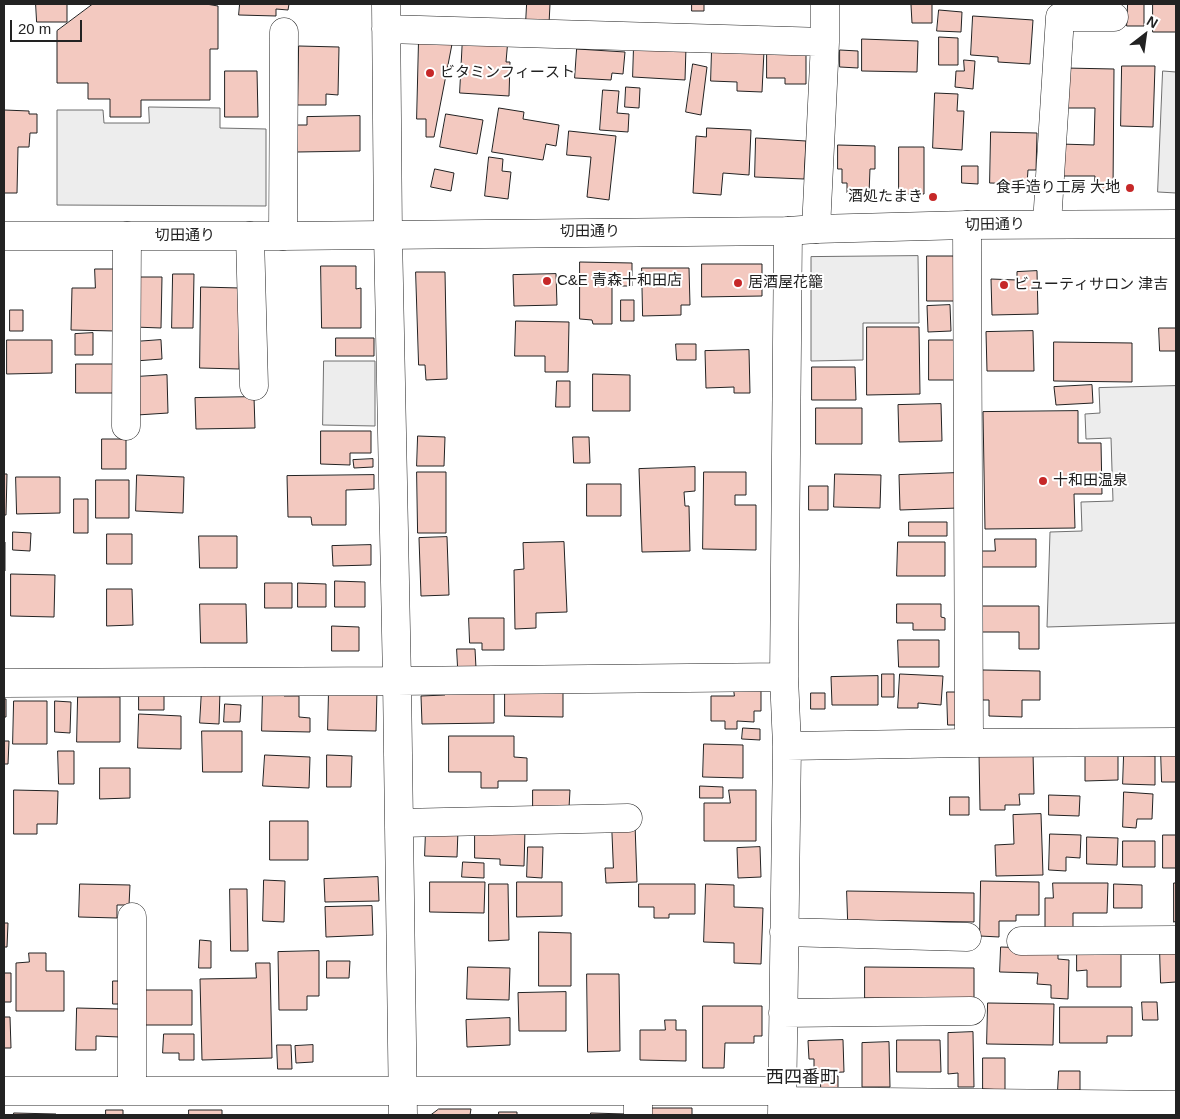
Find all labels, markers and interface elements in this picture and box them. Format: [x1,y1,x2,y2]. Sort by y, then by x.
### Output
scale bar [12,10,85,42]
north arrow [1120,10,1170,60]
text: N [1144,13,1161,31]
text: 20 m [18,20,51,37]
place label: ビタミンフィースト [440,64,575,82]
marker: ビタミンフィースト [424,67,436,79]
place label: 食手造り工房 大地 [996,179,1120,197]
marker: 食手造り工房 大地 [1124,182,1136,194]
place label: 酒処たまき [848,188,923,206]
marker: 酒処たまき [927,191,939,203]
street label: 切田通り [965,215,1025,235]
street label: 切田通り [560,223,620,241]
street label: 切田通り [155,227,215,245]
place label: C&E 青森十和田店 [557,272,682,290]
place label: 居酒屋花籠 [748,274,823,292]
marker: C&E 青森十和田店 [541,275,553,287]
place label: ビューティサロン 津吉 [1014,276,1168,294]
marker: 居酒屋花籠 [732,277,744,289]
marker: ビューティサロン 津吉 [998,279,1010,291]
place label: 十和田温泉 [1053,472,1128,490]
marker: 十和田温泉 [1037,475,1049,487]
district label: 西四番町 [766,1067,838,1089]

